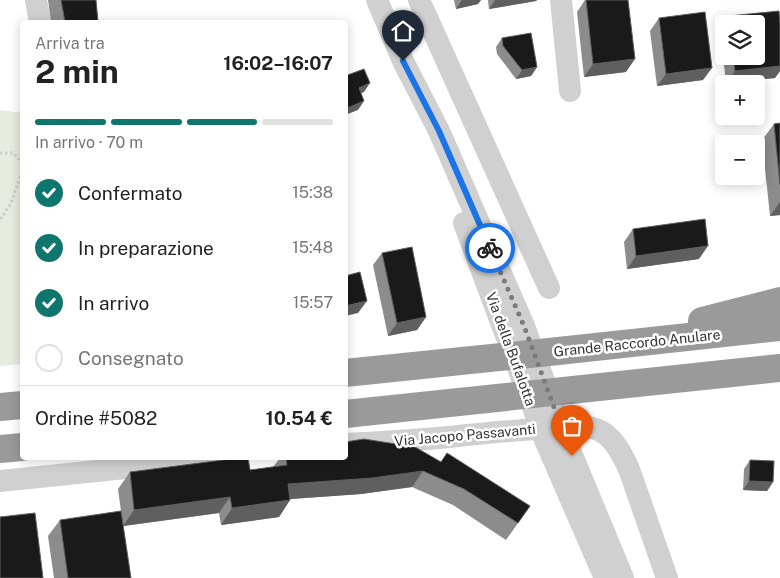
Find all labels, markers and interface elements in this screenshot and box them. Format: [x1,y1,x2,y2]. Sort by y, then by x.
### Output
pin [382,10,424,61]
map controls [715,15,765,185]
button: layers [715,15,765,65]
icon: home [389,17,417,45]
text: Arriva tra [35,34,105,53]
text: 16:02–16:07 [223,52,333,74]
text: 2 min [35,53,119,90]
button: + [715,75,765,125]
text: In arrivo · 70 m [35,133,143,152]
button: − [715,135,765,185]
icon: check [35,179,63,207]
text: Confermato [78,182,182,204]
text: 15:38 [292,183,333,202]
courier [465,223,515,273]
icon: check [35,234,63,262]
icon: bike [476,234,504,262]
text: In preparazione [78,237,214,259]
text: 15:48 [292,238,333,257]
icon: check [35,289,63,317]
street label: Via della Bufalotta [483,290,539,408]
text: In arrivo [78,292,149,314]
text: 15:57 [293,293,333,312]
street label: Grande Raccordo Anulare [553,326,721,360]
text: Consegnato [78,347,184,369]
pin [551,405,593,456]
text: Ordine #5082 [35,407,157,429]
text: 10.54 € [266,407,333,429]
icon: bag [558,412,586,440]
street label: Via Jacopo Passavanti [394,421,536,449]

